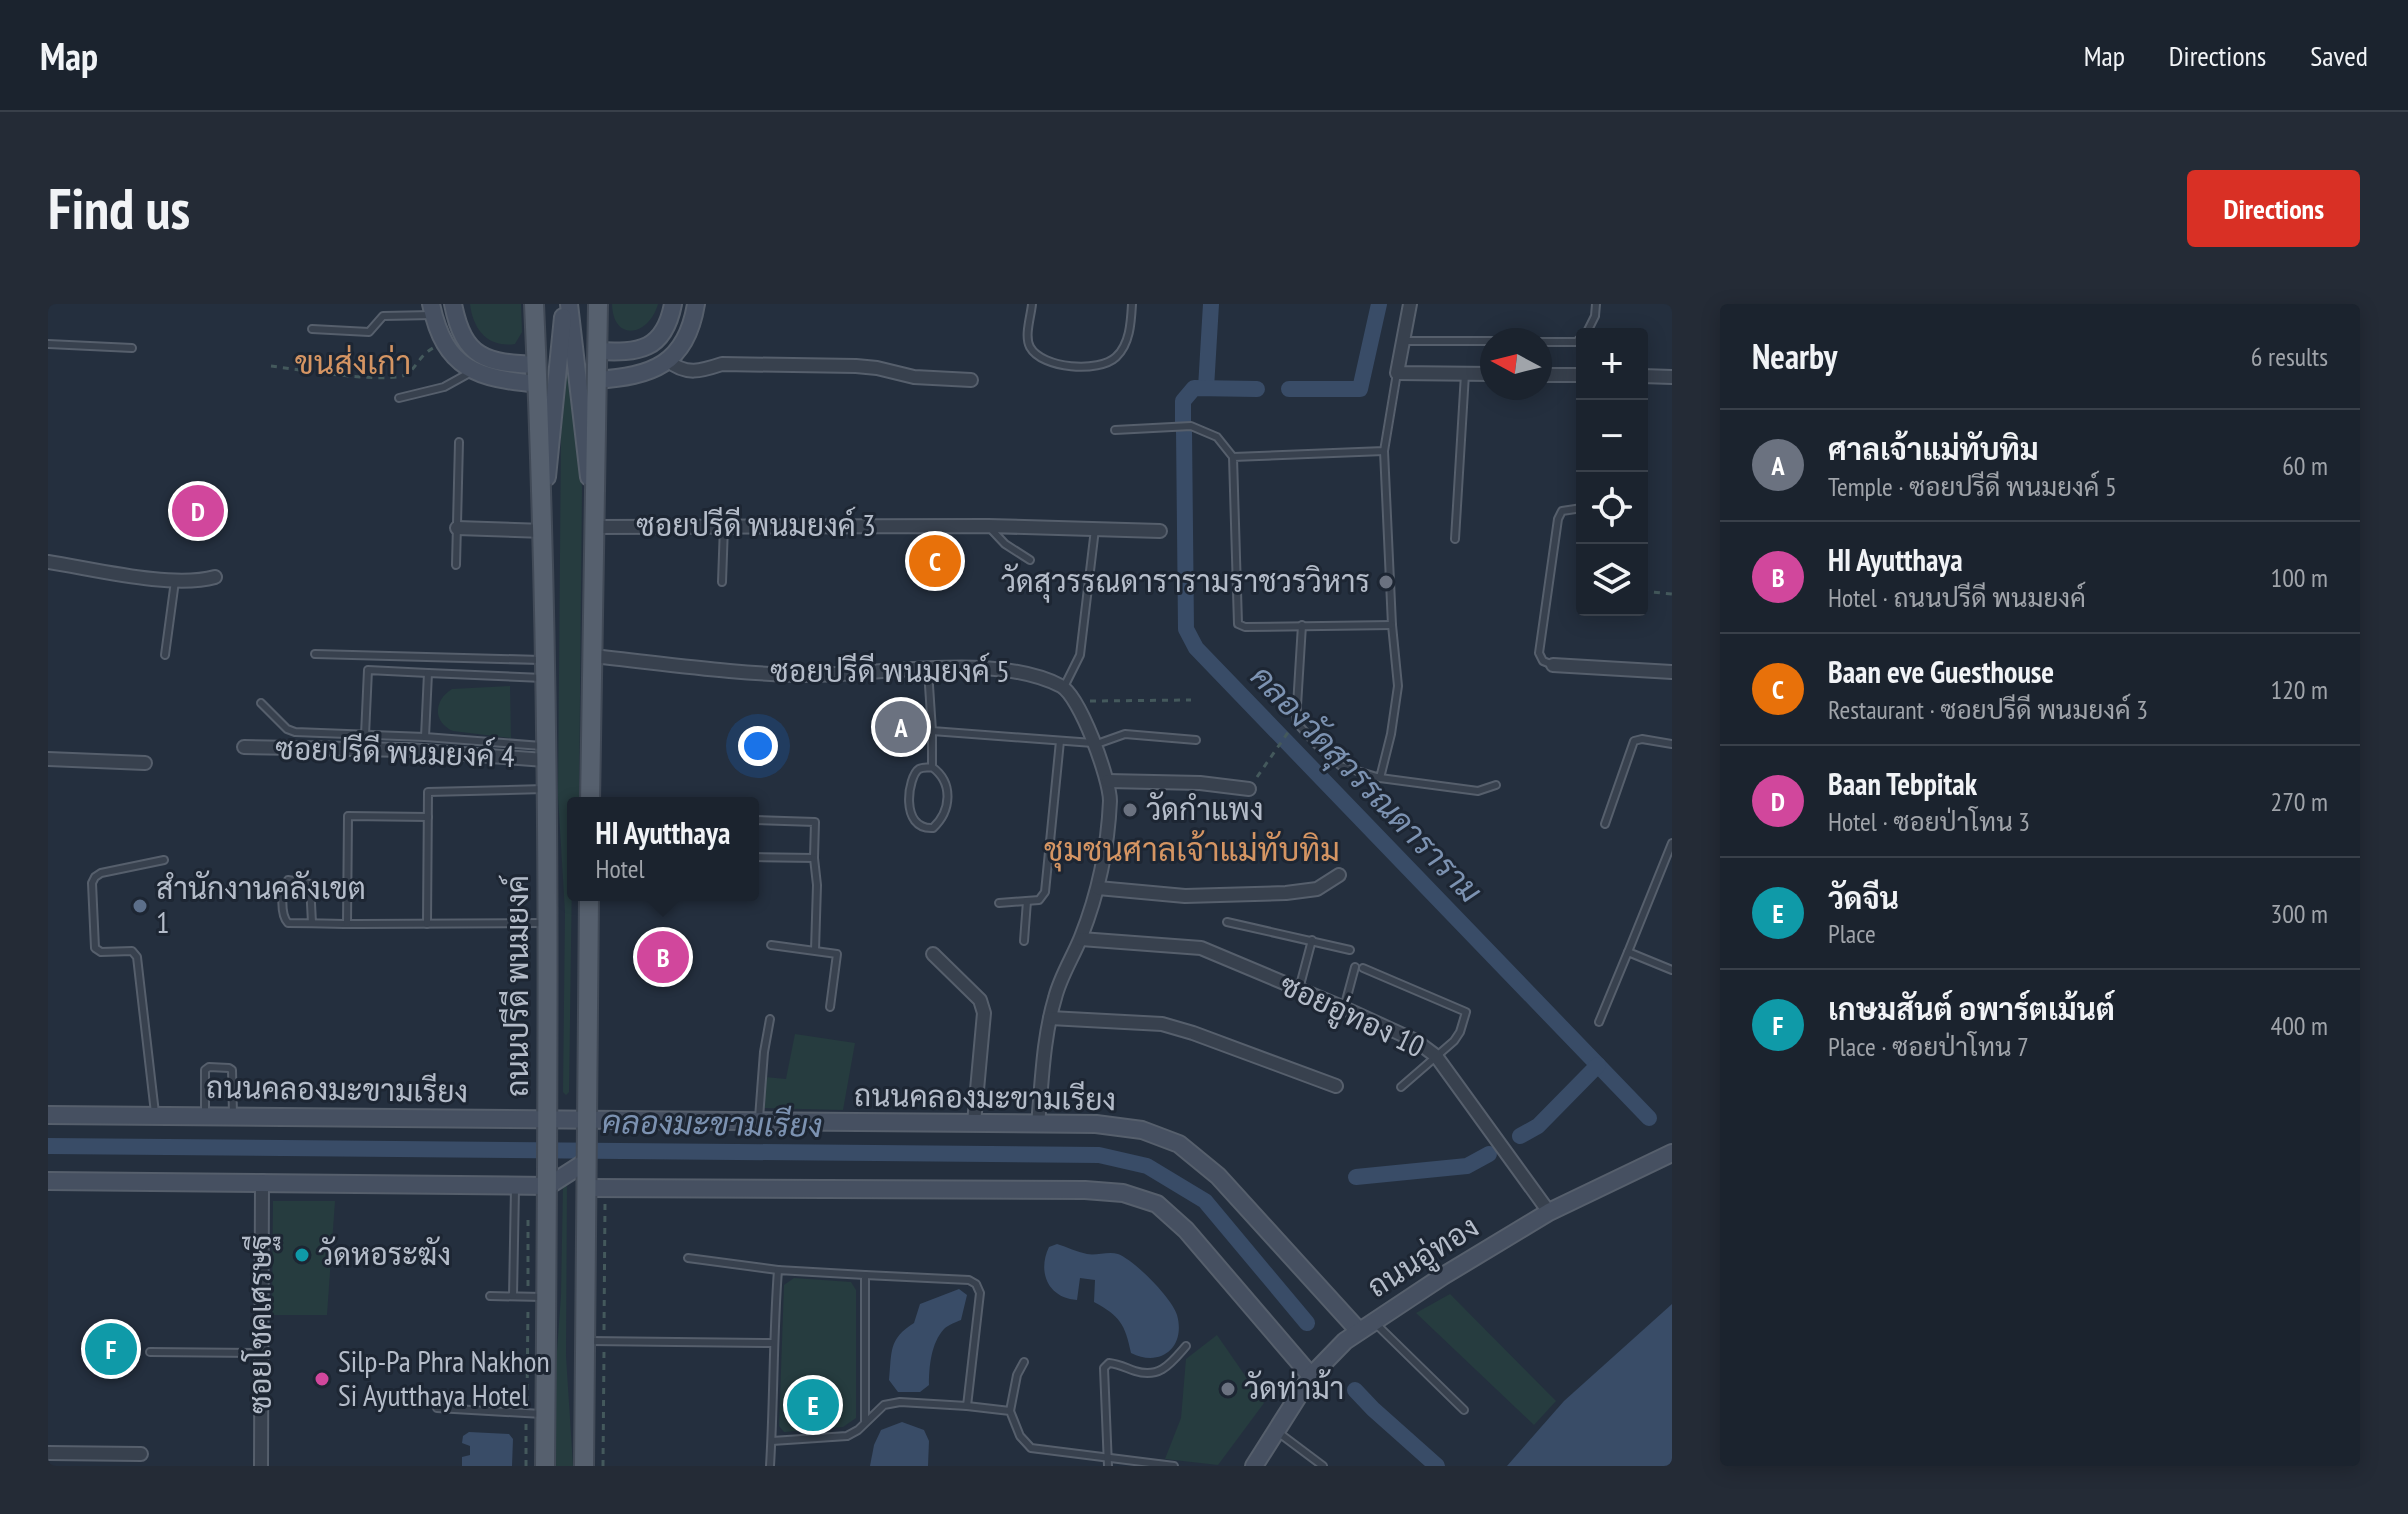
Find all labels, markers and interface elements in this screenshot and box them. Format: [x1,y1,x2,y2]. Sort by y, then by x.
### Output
text: Map [40,31,98,80]
text: Map [2084,37,2125,74]
text: Directions [2169,37,2266,74]
text: Saved [2310,37,2368,74]
button: Directions [2187,170,2360,247]
text: Find us [48,172,190,244]
north arrow [1480,328,1552,400]
map controls [1576,328,1648,616]
button: + [1576,328,1648,400]
text: Nearby [1752,334,1837,378]
text: 6 results [2251,340,2328,373]
district label: ขนส่งเก่า [295,341,411,383]
button: − [1576,400,1648,472]
text: ศาลเจ้าแม่ทับทิม [1828,429,2039,468]
text: A [1771,449,1785,482]
text: 60 m [2282,449,2328,482]
text: Temple · ซอยปรีดี พนมยงค์ 5 [1828,470,2117,503]
button: locate [1576,472,1648,544]
pin: D [172,481,224,541]
street label: ซอยปรีดี พนมยงค์ 3 [636,505,876,544]
pin: C [909,531,961,591]
text: HI Ayutthaya [1828,540,1963,579]
button: layers [1576,544,1648,616]
place label: วัดสุวรรณดารารามราชวรวิหาร [1001,561,1370,603]
text: B [1772,561,1784,594]
text: 100 m [2270,561,2328,594]
marker: วัดสุวรรณดารารามราชวรวิหาร [1377,573,1395,591]
text: Hotel · ถนนปรีดี พนมยงค์ [1828,581,2086,614]
street label: ซอยปรีดี พนมยงค์ 5 [770,651,1010,690]
text: Baan eve Guesthouse [1828,652,2054,691]
water label: คลองวัดสุวรรณดาราราม [1241,655,1492,913]
text: C [1772,673,1784,706]
text: 120 m [2270,673,2328,706]
text: Restaurant · ซอยปรีดี พนมยงค์ 3 [1828,693,2148,726]
pin: A [875,697,927,757]
your location [738,726,778,766]
street label: ซอยปรีดี พนมยงค์ 4 [275,728,515,775]
text: Baan Tebpitak [1828,764,1977,803]
text: D [1771,785,1785,818]
text: 270 m [2270,785,2328,818]
place label: วัดกำแพง [1146,789,1264,828]
popup [567,797,759,901]
marker: วัดกำแพง [1121,801,1139,819]
text: Hotel · ซอยป่าโทน 3 [1828,805,2030,838]
text: HI Ayutthaya [596,813,730,852]
district label: ชุมชนศาลเจ้าแม่ทับทิม [1044,828,1340,872]
text: Hotel [596,852,645,885]
place label: สำนักงานคลังเขต 1 [156,868,366,941]
street label: ถนนปรีดี พนมยงค์ [497,875,536,1097]
text: วัดจีน [1828,878,1899,917]
marker: สำนักงานคลังเขต 1 [131,897,149,915]
text: E [1772,897,1784,930]
text: 300 m [2270,897,2328,930]
text: Place [1828,917,1876,950]
pin: B [637,927,689,987]
street label: ซอยอู่ทอง 10 [1273,964,1431,1067]
text: เกษมสันต์ อพาร์ตเม้นต์ [1828,989,2115,1028]
text: F [1773,1009,1783,1042]
text: 400 m [2270,1009,2328,1042]
text: Place · ซอยป่าโทน 7 [1828,1030,2029,1063]
street label: ถนนคลองมะขามเรียง [206,1067,468,1110]
street label: ถนนคลองมะขามเรียง [854,1075,1116,1118]
water label: คลองมะขามเรียง [602,1100,823,1146]
street label: ถนนอู่ทอง [1359,1206,1486,1307]
street label: ซอยโชคเศรษฐี [240,1234,281,1414]
place label: วัดหอระฆัง [318,1234,451,1273]
marker: วัดหอระฆัง [293,1246,311,1264]
pin: F [85,1319,137,1379]
place label: Silp-Pa Phra Nakhon Si Ayutthaya Hotel [338,1341,550,1414]
place label: วัดท่าม้า [1244,1368,1344,1407]
marker: Silp-Pa Phra Nakhon Si Ayutthaya Hotel [313,1370,331,1388]
pin: E [787,1375,839,1435]
marker: วัดท่าม้า [1219,1380,1237,1398]

